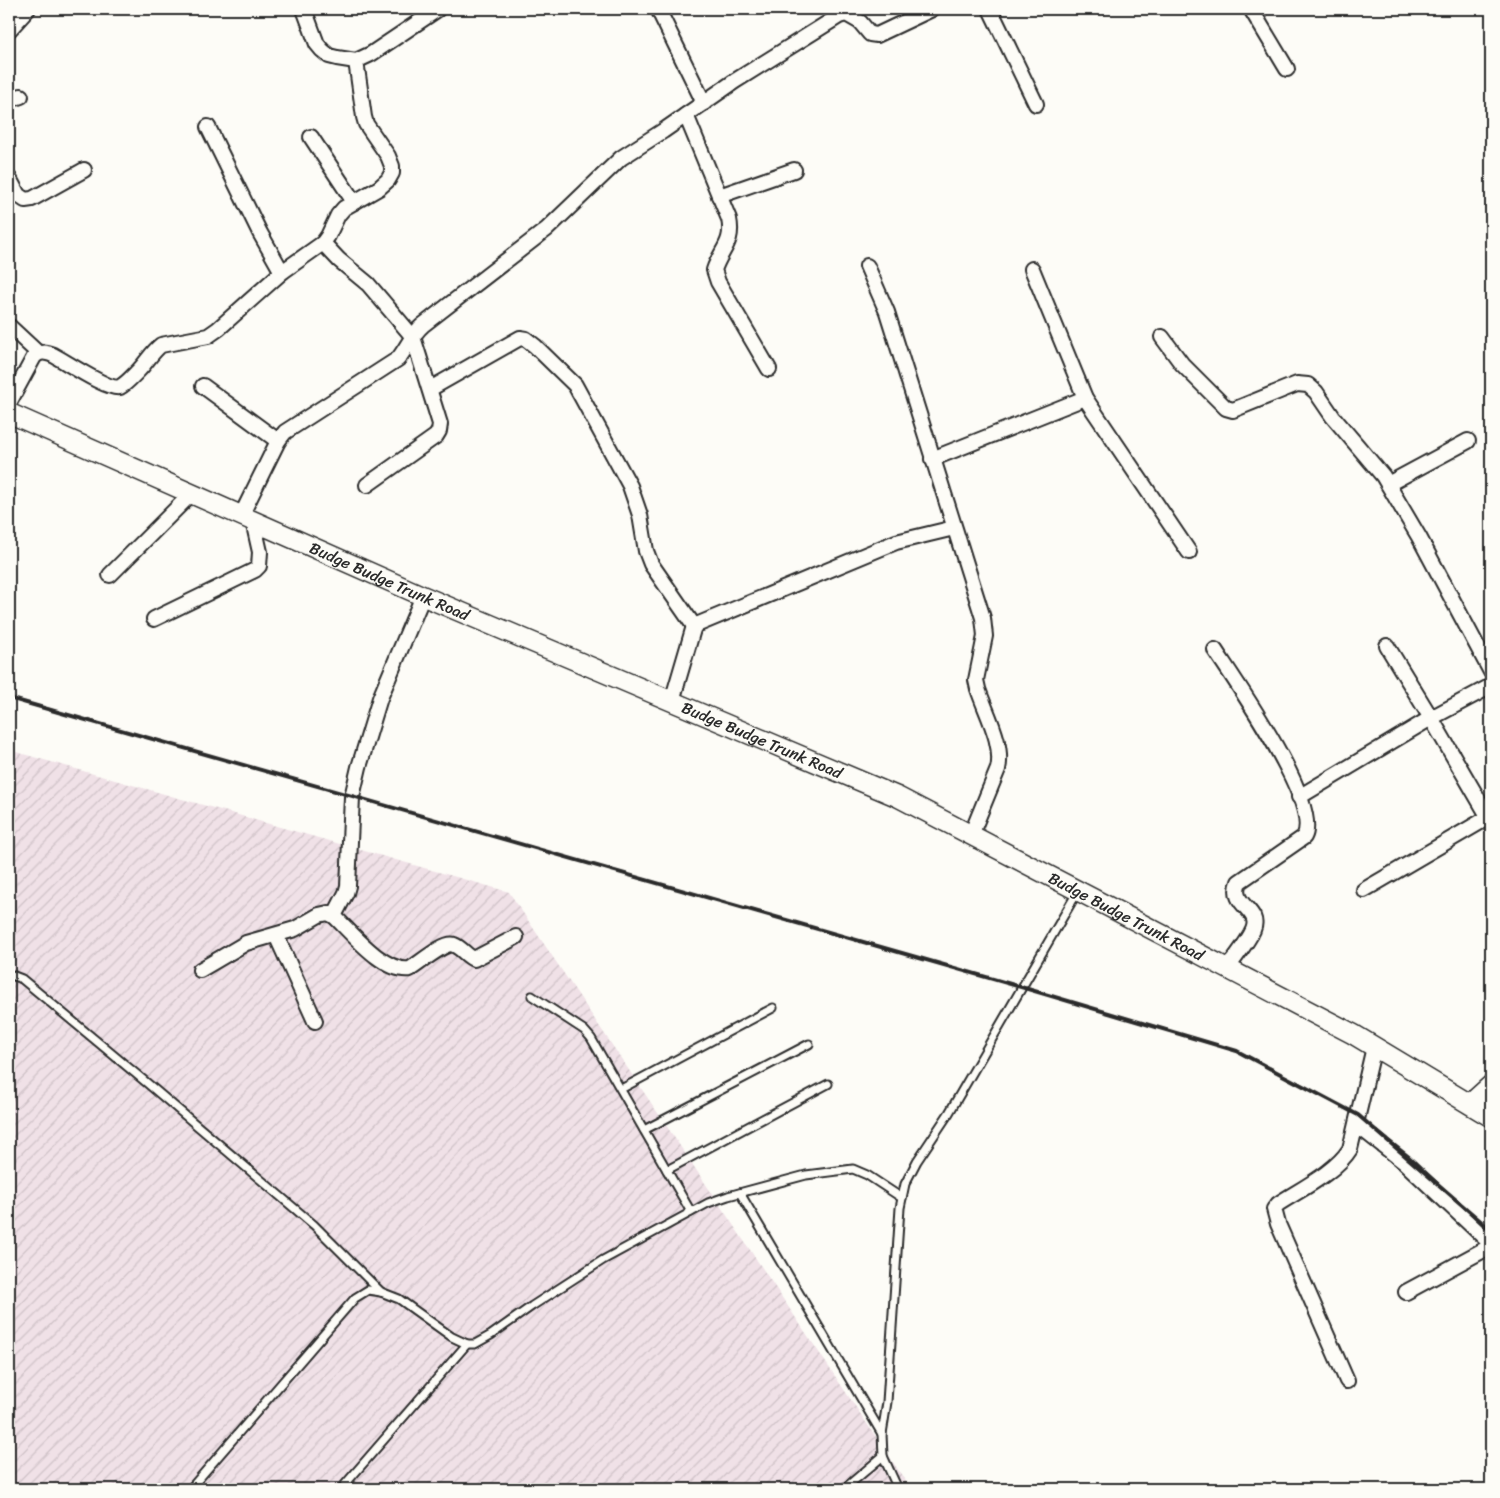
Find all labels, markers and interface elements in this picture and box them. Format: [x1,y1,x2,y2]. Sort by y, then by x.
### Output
street label: Budge Budge Trunk Road [305,534,476,630]
street label: Budge Budge Trunk Road [677,693,849,788]
street label: Budge Budge Trunk Road [1043,864,1211,970]

